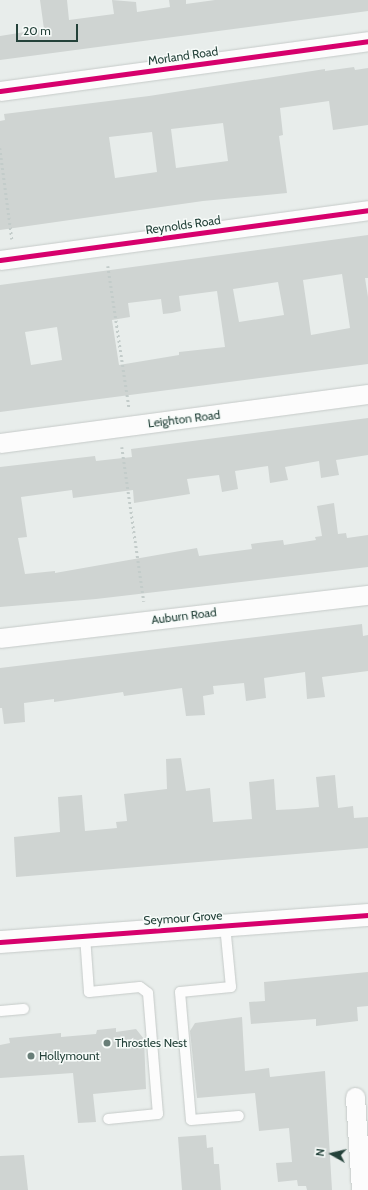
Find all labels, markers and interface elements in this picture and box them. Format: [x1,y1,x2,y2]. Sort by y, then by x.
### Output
scale bar [18,16,80,42]
text: 20 m [23,23,51,38]
street label: Morland Road [147,44,219,68]
street label: Reynolds Road [145,213,221,237]
street label: Leighton Road [147,407,221,431]
street label: Auburn Road [151,605,217,627]
street label: Seymour Grove [143,908,223,928]
place label: Throstles Nest [115,1036,187,1050]
marker: Throstles Nest [102,1038,112,1048]
place label: Hollymount [39,1049,100,1063]
marker: Hollymount [26,1051,36,1061]
north arrow [312,1134,352,1174]
text: N [313,1148,328,1157]

